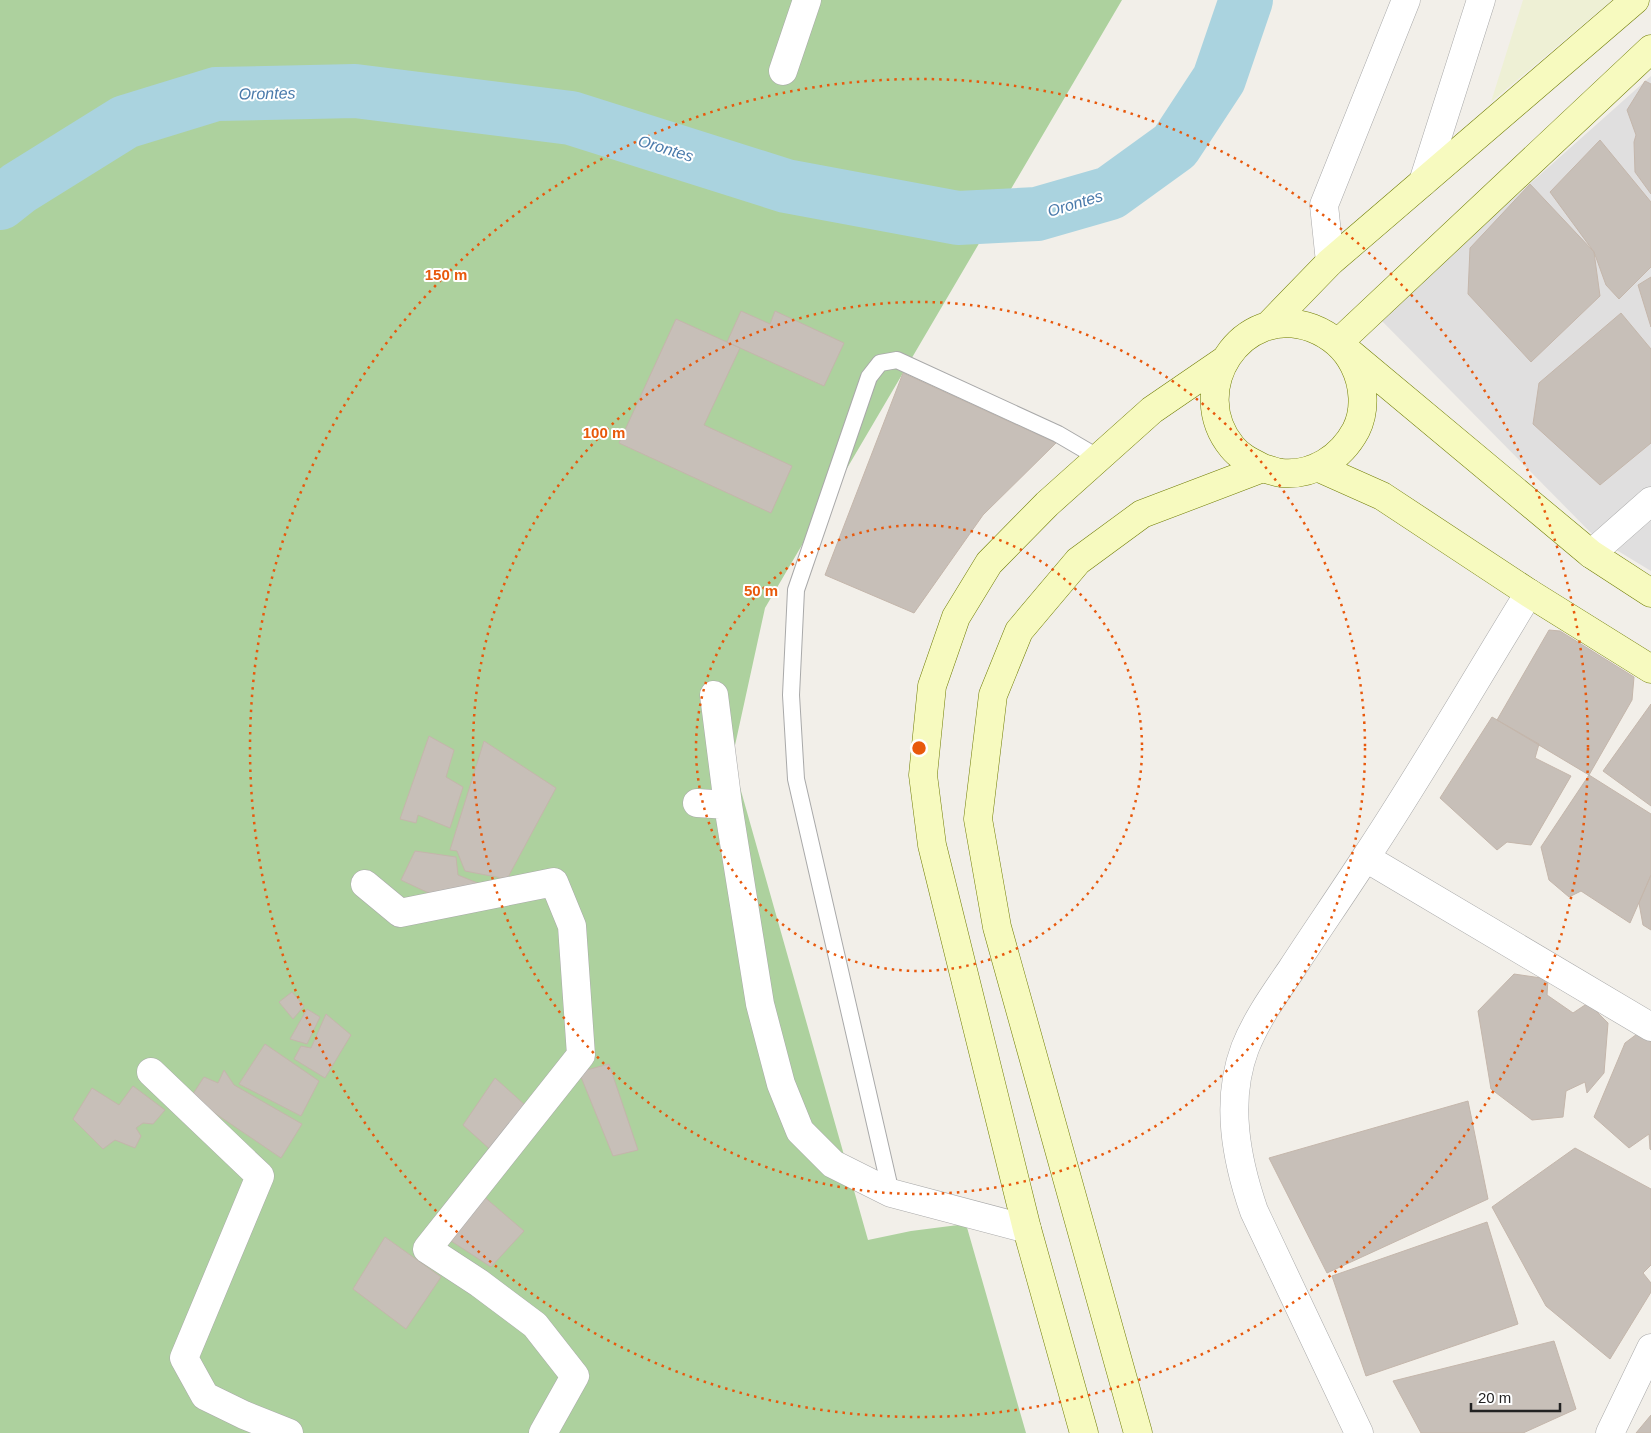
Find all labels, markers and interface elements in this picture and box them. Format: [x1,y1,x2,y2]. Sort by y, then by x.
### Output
water label: Orontes [238,85,296,102]
water label: Orontes [636,132,696,165]
water label: Orontes [1045,187,1105,220]
text: 150 m [425,266,467,283]
text: 100 m [583,424,625,441]
text: 50 m [744,582,778,599]
centre of rings [910,739,928,757]
scale bar [1471,1380,1560,1412]
text: 20 m [1478,1389,1511,1406]

